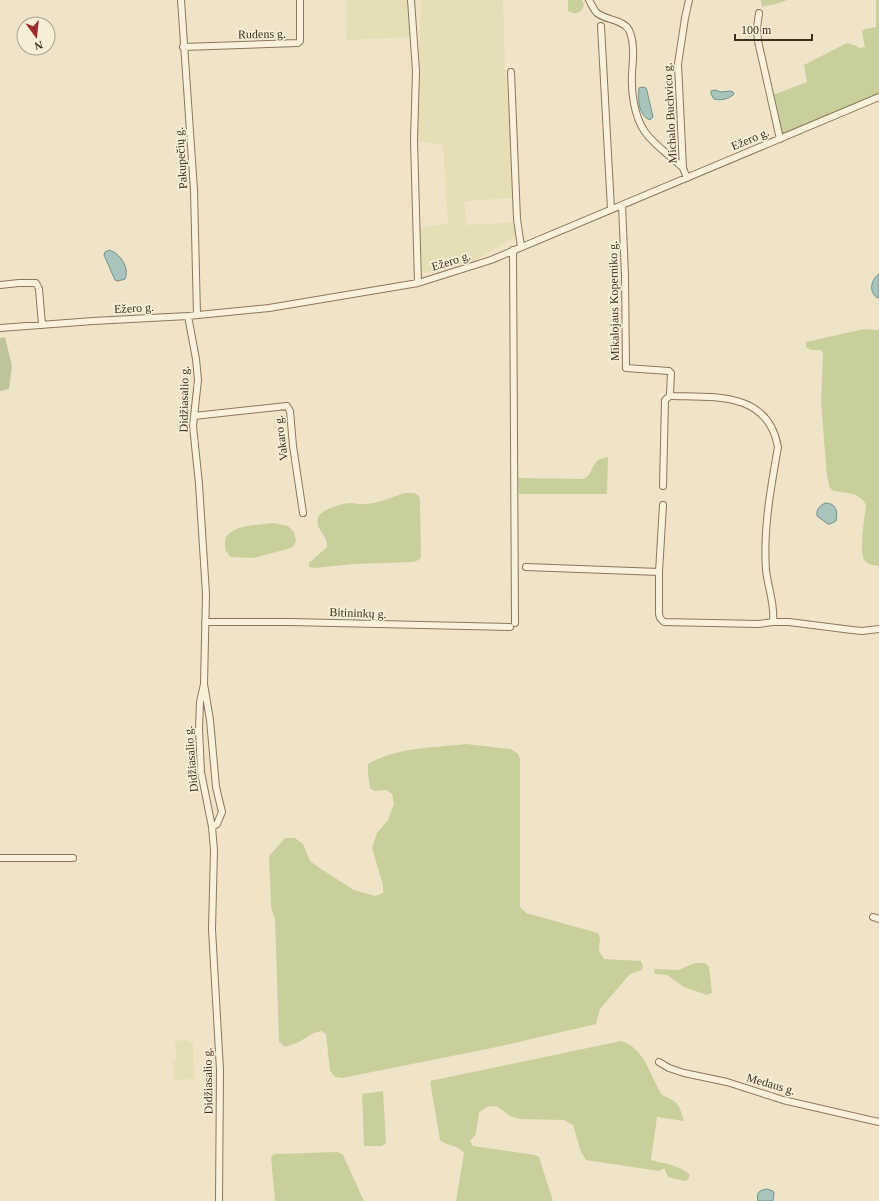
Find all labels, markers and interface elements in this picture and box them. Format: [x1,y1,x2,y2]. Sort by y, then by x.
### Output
north arrow [16,16,56,56]
scale bar [735,16,812,42]
text: 100 m [741,23,772,37]
street label: Rudens g. [238,27,286,41]
text: N [33,39,44,52]
street label: Michalo Buchvico g. [660,62,680,164]
street label: Ežero g. [729,125,771,153]
street label: Pakupečių g. [172,127,190,189]
street label: Mikalojaus Koperniko g. [606,241,622,361]
street label: Ežero g. [430,248,472,274]
street label: Ežero g. [114,300,154,316]
street label: Didžiasalio g. [176,366,192,432]
street label: Vakaro g. [271,414,291,462]
street label: Bitininkų g. [329,605,387,621]
street label: Didžiasalio g. [181,725,201,793]
street label: Didžiasalio g. [200,1048,216,1114]
street label: Medaus g. [745,1070,797,1098]

